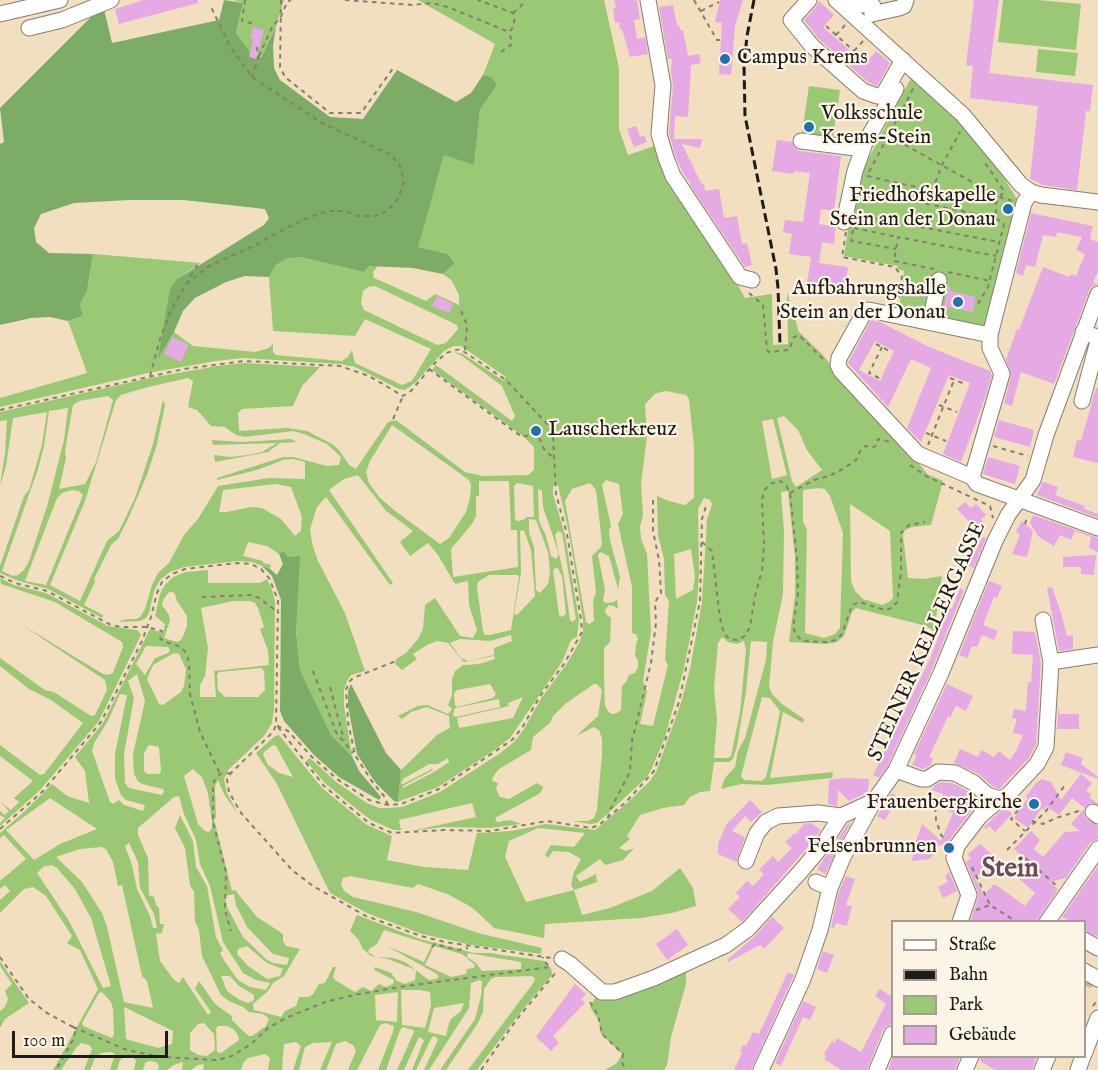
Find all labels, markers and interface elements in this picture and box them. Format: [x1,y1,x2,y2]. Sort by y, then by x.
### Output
place label: Campus Krems [737,46,868,72]
marker: Campus Krems [718,52,732,66]
place label: Volksschule Krems-Stein [821,102,931,152]
marker: Volksschule Krems-Stein [802,120,816,134]
place label: Friedhofskapelle Stein an der Donau [830,184,996,234]
marker: Friedhofskapelle Stein an der Donau [1001,202,1015,216]
place label: Aufbahrungshalle Stein an der Donau [780,277,946,327]
marker: Aufbahrungshalle Stein an der Donau [951,295,965,309]
place label: Lauscherkreuz [548,418,677,444]
marker: Lauscherkreuz [529,424,543,438]
street label: STEINER KELLERGASSE [864,518,992,766]
place label: Frauenbergkirche [866,791,1022,817]
marker: Frauenbergkirche [1027,797,1041,811]
place label: Felsenbrunnen [807,835,937,861]
marker: Felsenbrunnen [942,841,956,855]
district label: Stein [981,854,1039,886]
legend [891,920,1086,1058]
text: Straße [949,934,996,957]
text: Bahn [949,964,988,987]
text: Park [949,994,983,1017]
scale bar [15,1019,171,1057]
text: Gebäude [949,1024,1016,1047]
text: 100 m [23,1030,65,1053]

